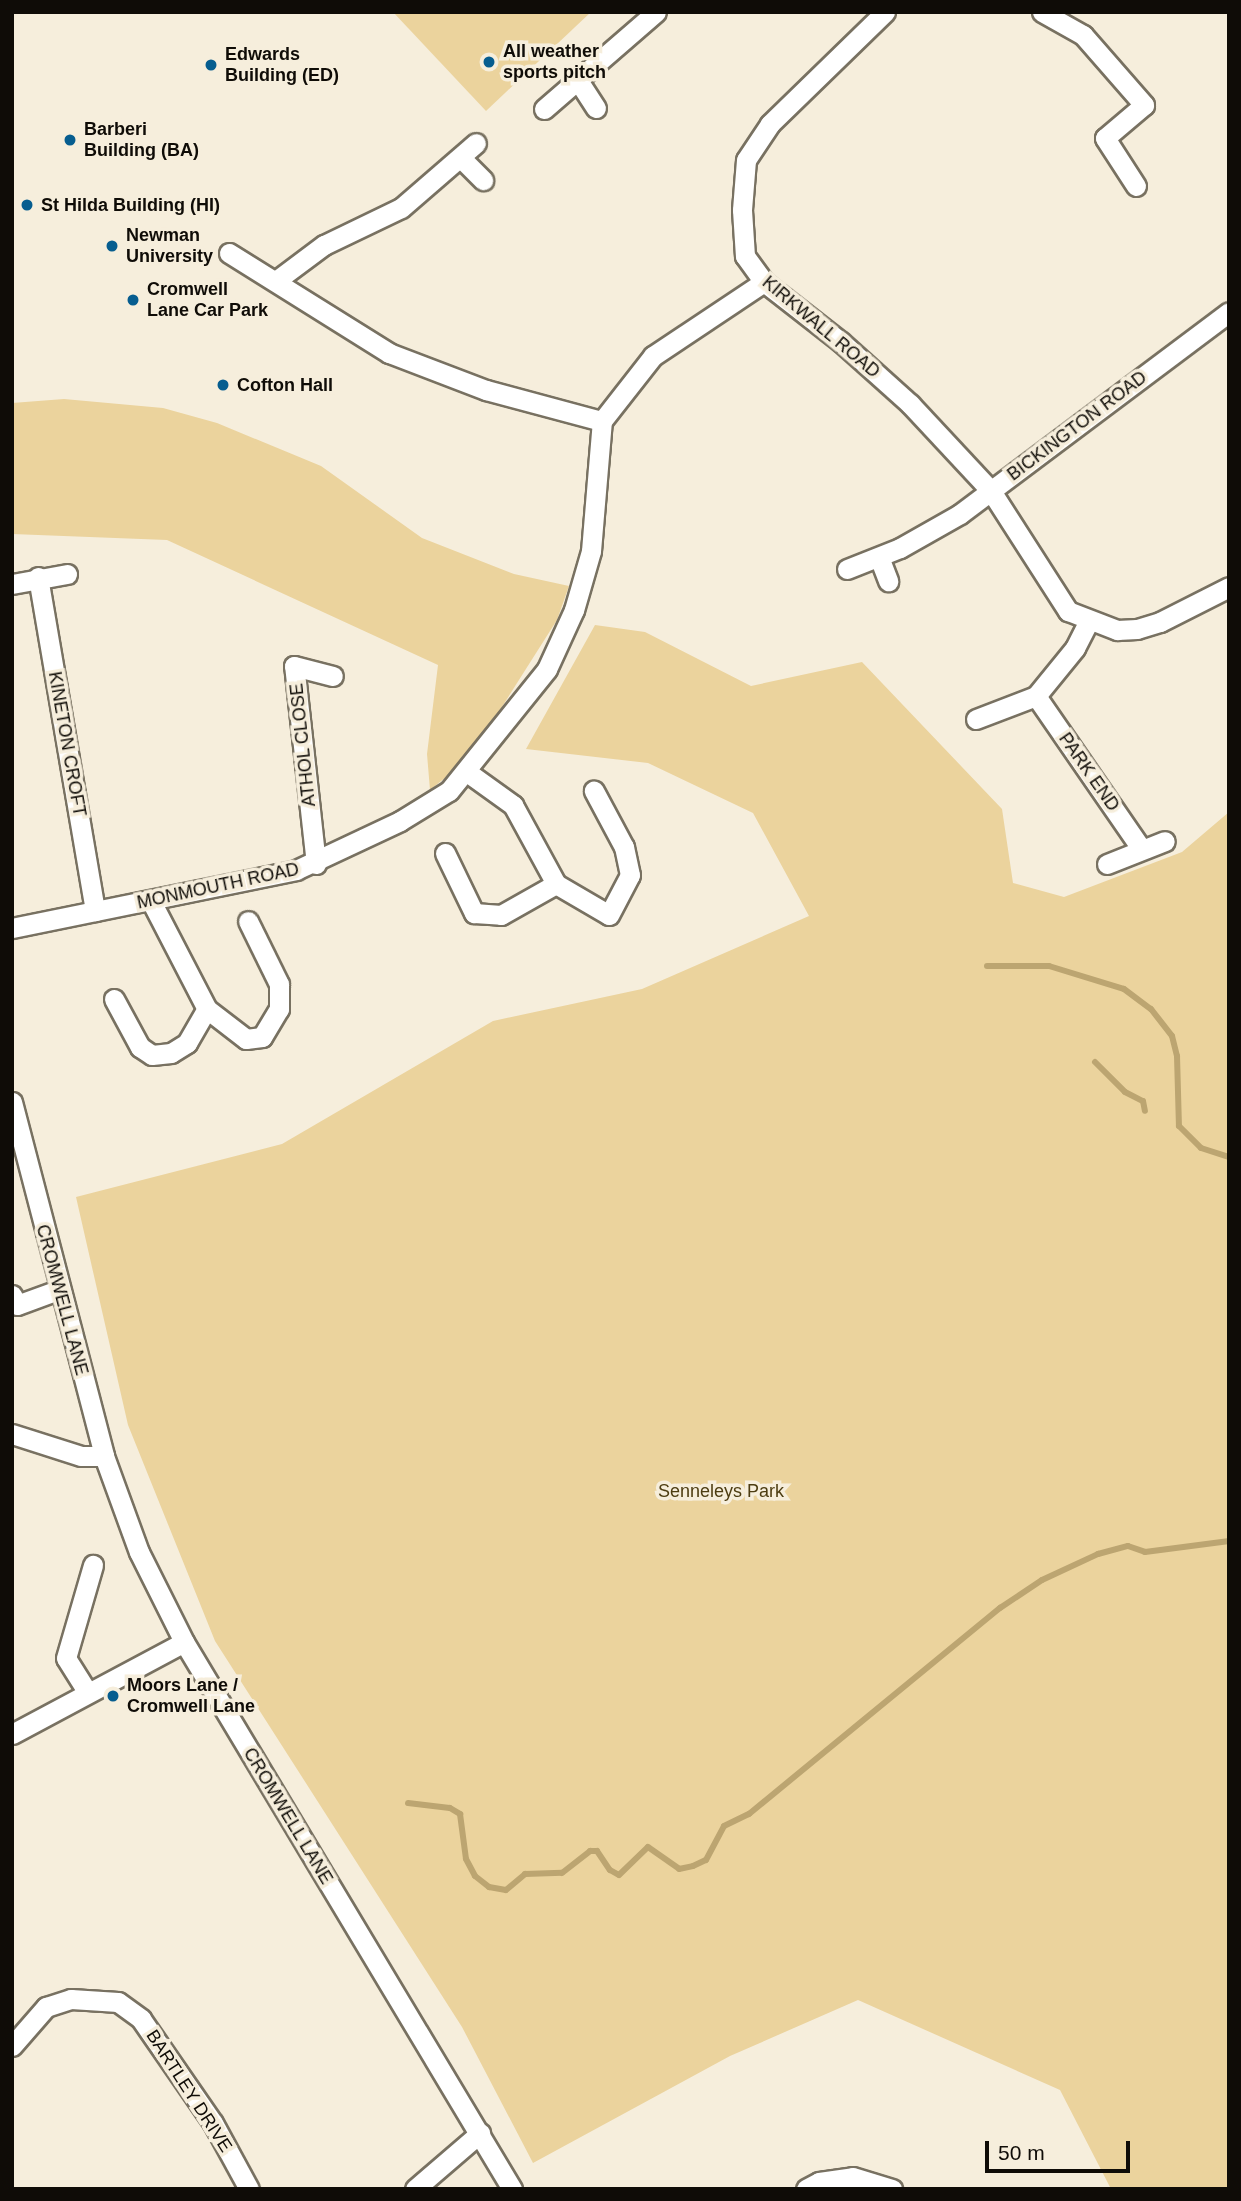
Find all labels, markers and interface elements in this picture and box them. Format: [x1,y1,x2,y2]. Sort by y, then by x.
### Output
place label: All weather sports pitch [503,41,606,84]
place label: Edwards Building (ED) [225,44,339,86]
marker: All weather sports pitch [481,54,497,70]
marker: Edwards Building (ED) [203,57,219,73]
place label: Barberi Building (BA) [84,119,199,162]
marker: Barberi Building (BA) [62,132,78,148]
place label: St Hilda Building (HI) [41,194,220,216]
marker: St Hilda Building (HI) [19,197,35,213]
place label: Newman University [126,225,213,268]
marker: Newman University [104,238,120,254]
street label: KIRKWALL ROAD [758,271,884,383]
place label: Cromwell Lane Car Park [147,279,268,322]
marker: Cromwell Lane Car Park [125,292,141,308]
street label: BICKINGTON ROAD [1003,367,1151,485]
place label: Cofton Hall [237,374,333,396]
marker: Cofton Hall [215,377,231,393]
street label: KINETON CROFT [44,670,90,818]
street label: ATHOL CLOSE [286,682,320,808]
street label: PARK END [1054,729,1124,815]
street label: MONMOUTH ROAD [135,858,301,914]
street label: CROMWELL LANE [31,1222,93,1378]
park label: Senneleys Park [658,1480,784,1502]
place label: Moors Lane / Cromwell Lane [127,1675,255,1718]
marker: Moors Lane / Cromwell Lane [105,1688,121,1704]
street label: CROMWELL LANE [239,1744,337,1888]
street label: BARTLEY DRIVE [141,2026,237,2156]
scale bar [989,2128,1134,2172]
text: 50 m [998,2141,1045,2164]

